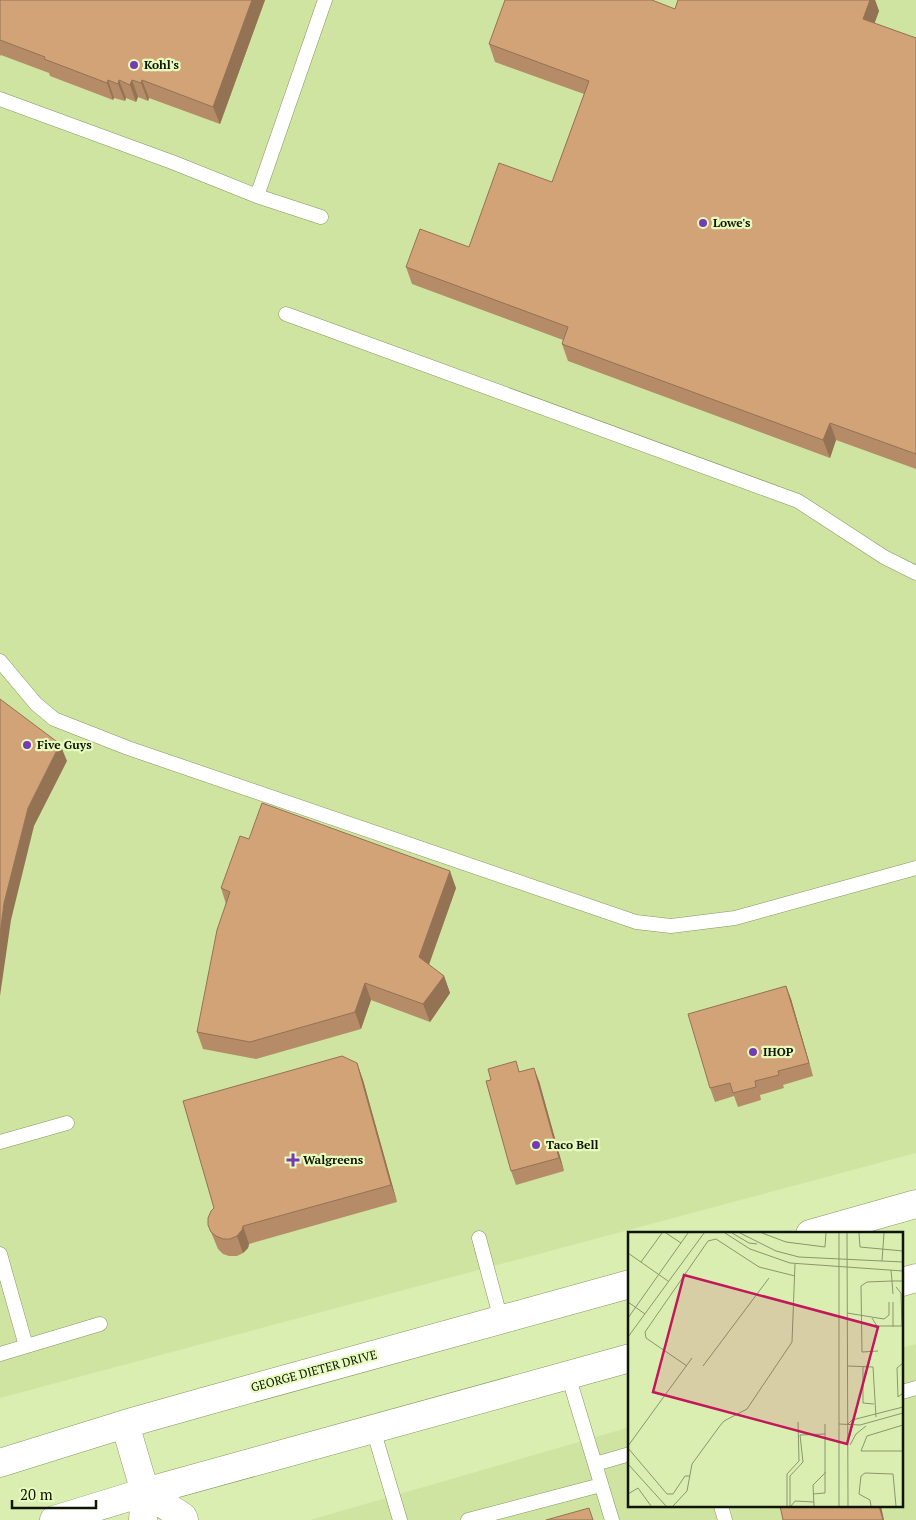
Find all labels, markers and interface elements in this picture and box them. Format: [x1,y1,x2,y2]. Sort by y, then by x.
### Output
place label: Kohl's [144,57,179,72]
marker: Kohl's [128,59,140,71]
place label: Lowe's [713,215,751,230]
marker: Lowe's [697,217,709,229]
place label: Five Guys [37,737,92,752]
marker: Five Guys [21,739,33,751]
place label: IHOP [763,1044,794,1059]
marker: IHOP [747,1046,759,1058]
place label: Taco Bell [546,1137,599,1152]
marker: Taco Bell [530,1139,542,1151]
place label: Walgreens [303,1152,364,1167]
marker: Walgreens [287,1154,299,1166]
inset map [628,1232,904,1508]
street label: GEORGE DIETER DRIVE [249,1346,379,1395]
scale bar [12,1478,96,1510]
text: 20 m [20,1484,53,1504]

